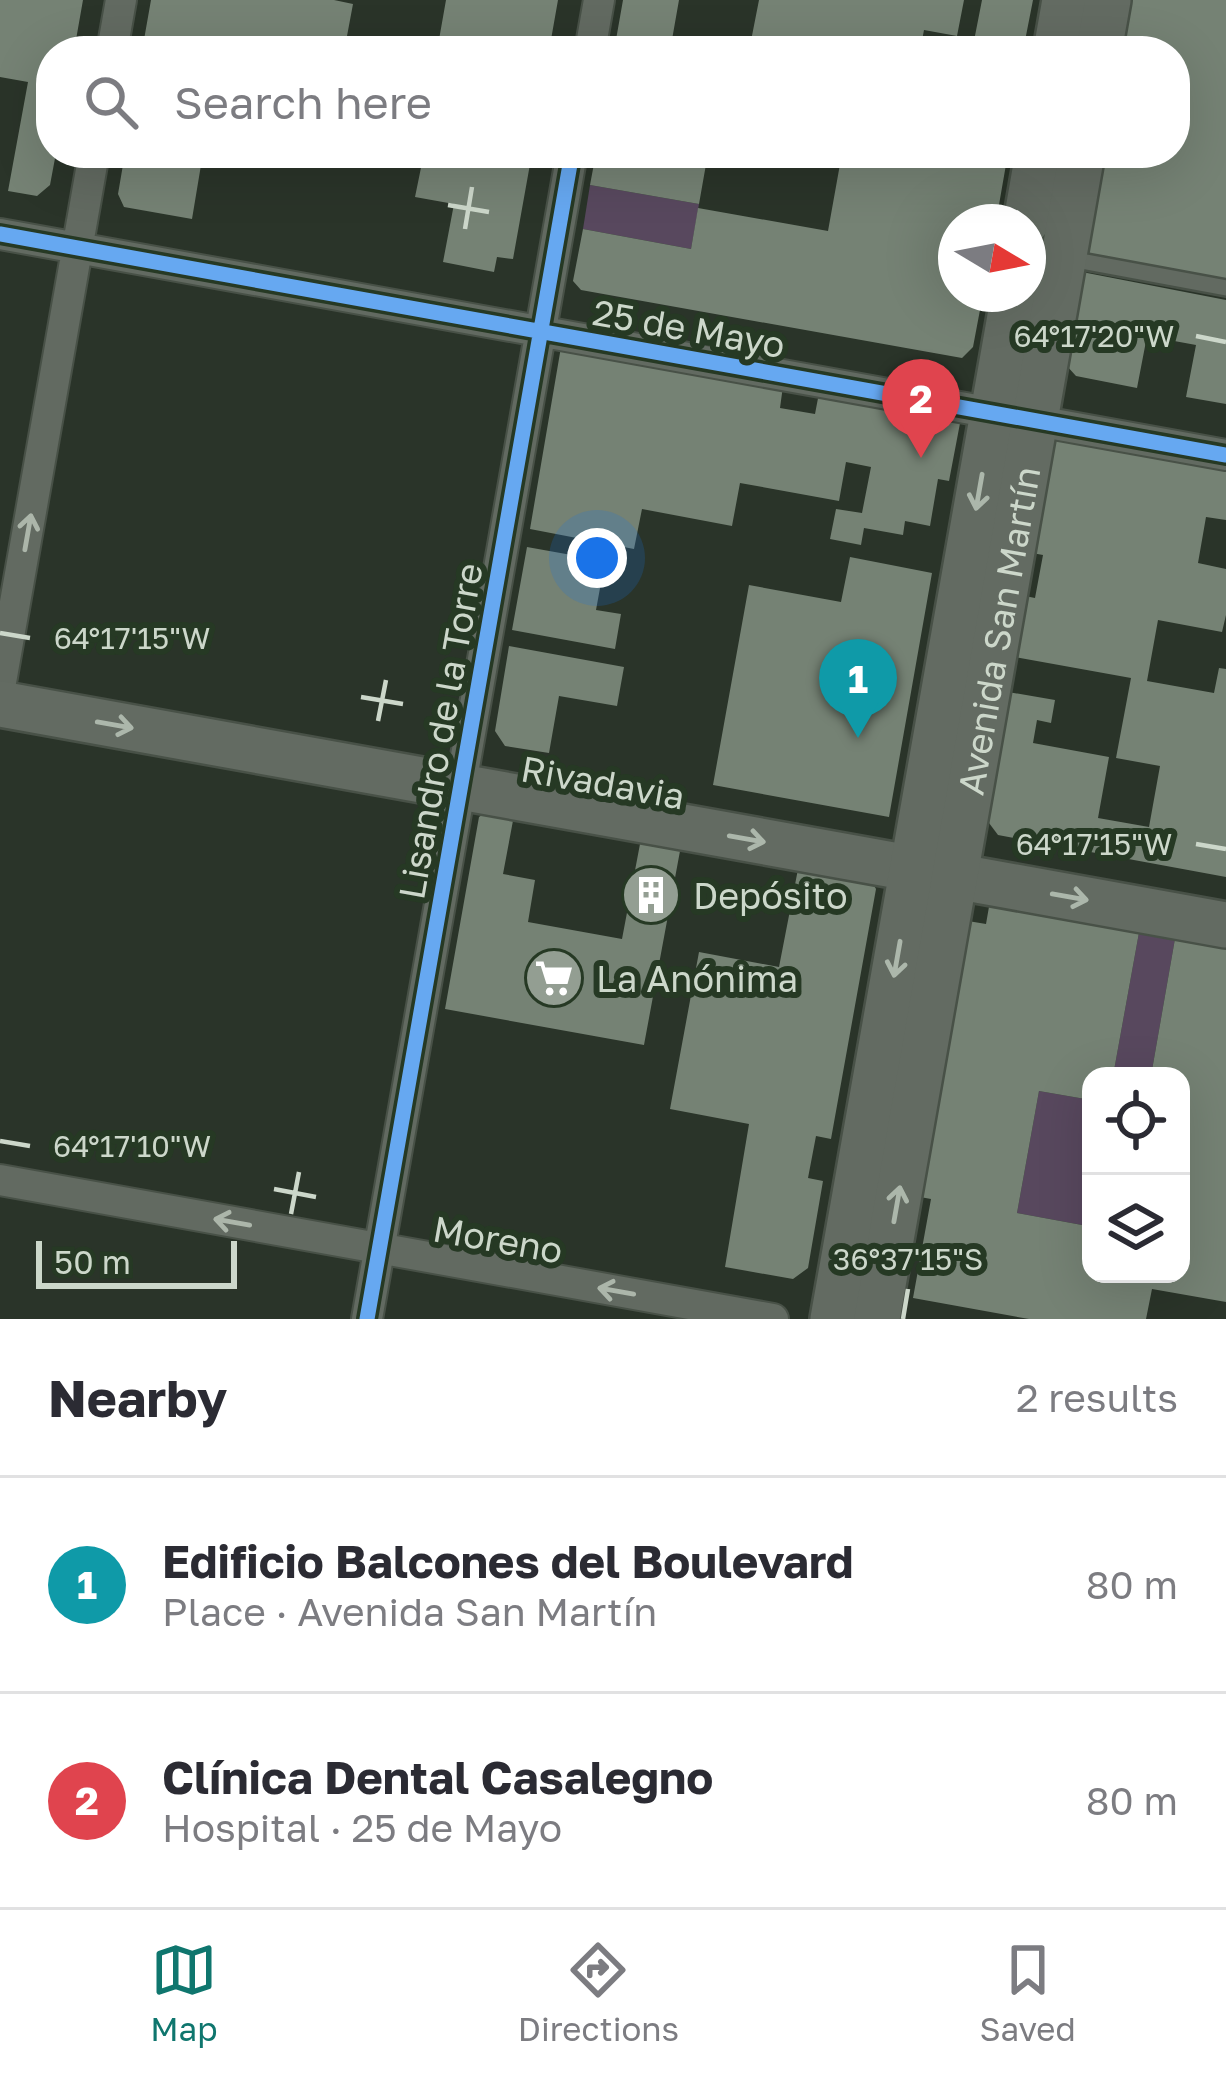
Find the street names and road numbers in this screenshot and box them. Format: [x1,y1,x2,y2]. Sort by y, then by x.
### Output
street label: 25 de Mayo [590,290,788,366]
street label: Avenida San Martín [948,463,1048,798]
street label: Lisandro de la Torre [389,560,491,902]
street label: Rivadavia [518,746,688,818]
street label: Moreno [430,1206,566,1272]

